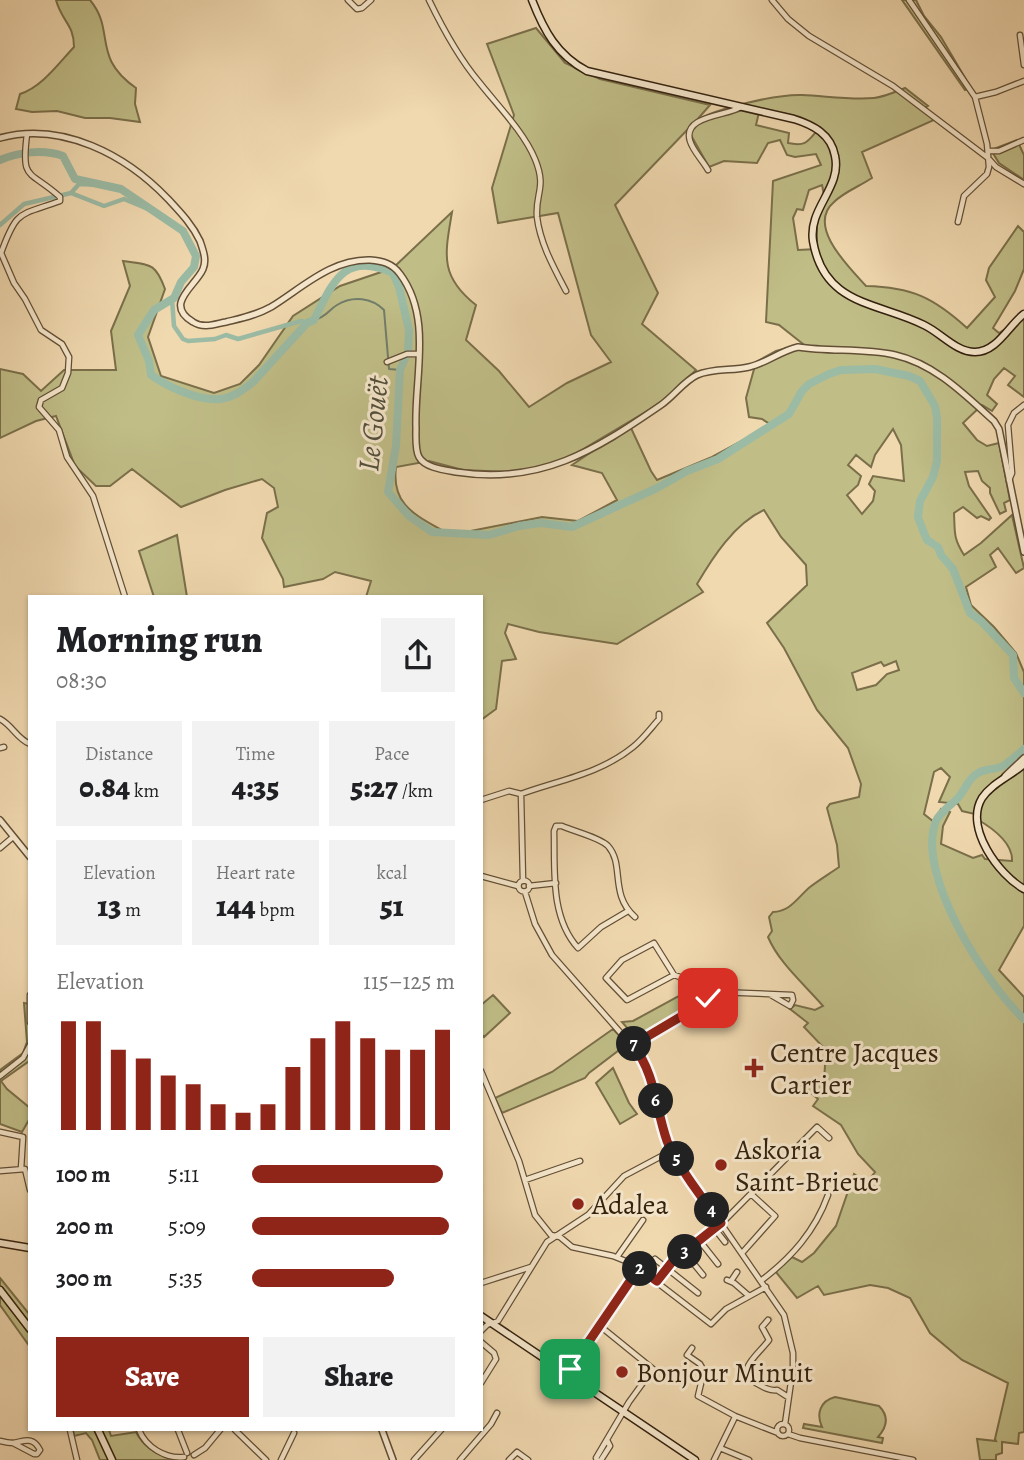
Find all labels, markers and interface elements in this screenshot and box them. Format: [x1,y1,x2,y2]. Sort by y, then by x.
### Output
water label: Le Gouët [348,373,398,473]
text: Morning run [56,613,263,665]
button: share [381,618,455,692]
text: 08:30 [56,665,107,696]
text: Distance [85,741,153,767]
text: Time [236,741,275,767]
text: Pace [374,741,409,767]
text: 0.84 [79,767,130,807]
text: 4:35 [232,767,279,807]
text: 5:27 [350,767,398,807]
text: km [130,778,159,804]
text: /km [398,778,433,804]
text: Elevation [83,860,156,886]
text: Heart rate [216,860,295,886]
text: kcal [377,860,407,886]
text: 13 [97,886,121,926]
text: 144 [216,886,256,926]
text: 51 [380,886,404,926]
text: m [121,897,141,923]
text: bpm [256,897,295,923]
text: Elevation [56,966,144,997]
text: 115–125 m [363,966,455,997]
pin [678,968,738,1028]
icon: check [689,979,727,1017]
pin: 7 [616,1026,652,1062]
text: 7 [629,1030,638,1056]
place label: Centre Jacques Cartier [770,1034,939,1104]
marker: Centre Jacques Cartier [744,1058,764,1078]
pin: 6 [638,1084,674,1118]
text: 6 [651,1087,660,1113]
place label: Askoria Saint-Brieuc [734,1131,879,1201]
pin: 5 [660,1142,694,1176]
text: 5 [672,1145,681,1171]
marker: Askoria Saint-Brieuc [713,1157,729,1173]
text: 100 m [56,1159,111,1190]
text: 5:11 [168,1159,199,1190]
place label: Adalea [591,1186,668,1224]
pin: 4 [694,1192,730,1228]
marker: Adalea [570,1196,586,1212]
text: 4 [707,1196,716,1222]
text: 200 m [56,1211,114,1242]
text: 5:09 [168,1211,206,1242]
pin: 3 [668,1234,702,1270]
text: 3 [680,1238,689,1264]
pin: 2 [622,1252,658,1286]
text: 2 [635,1255,644,1281]
text: 300 m [56,1263,112,1294]
text: 5:35 [168,1263,203,1294]
button: Save [56,1337,249,1417]
button: Share [263,1337,455,1417]
pin [540,1339,600,1399]
icon: arrive [551,1350,589,1388]
place label: Bonjour Minuit [636,1354,813,1392]
marker: Bonjour Minuit [614,1364,630,1380]

